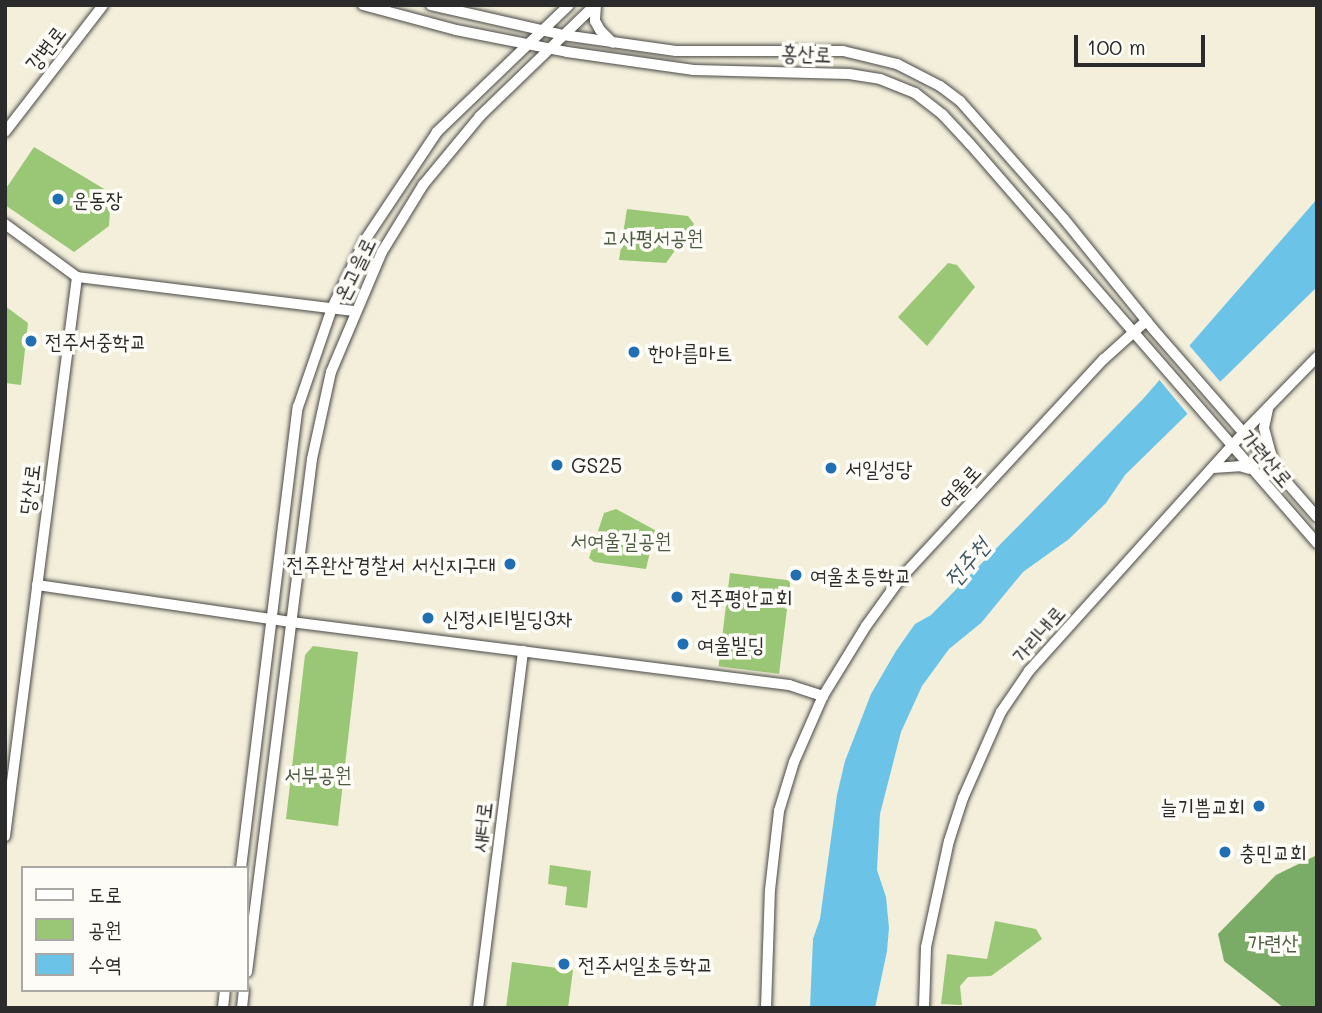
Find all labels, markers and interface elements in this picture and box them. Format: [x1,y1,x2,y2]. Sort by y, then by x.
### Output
street label: 강변로 [19,20,71,76]
scale bar [1077,21,1208,65]
text: 100 m [1087,33,1146,60]
street label: 홍산로 [780,40,832,66]
place label: 운동장 [72,186,123,212]
marker: 운동장 [50,191,66,207]
park label: 고사평서공원 [602,224,704,250]
street label: 온고을로 [328,233,380,305]
place label: 전주서중학교 [45,328,146,354]
marker: 전주서중학교 [23,333,39,349]
place label: 한아름마트 [648,339,732,365]
marker: 한아름마트 [626,344,642,360]
street label: 가련산로 [1235,424,1299,492]
place label: GS25 [571,452,622,478]
place label: 서일성당 [845,455,913,481]
marker: GS25 [549,457,565,473]
street label: 여울로 [932,459,986,513]
marker: 서일성당 [823,460,839,476]
street label: 당산로 [13,462,45,516]
park label: 서여울길공원 [570,527,672,553]
water label: 전주천 [938,532,994,592]
place label: 전주완산경찰서 서신지구대 [286,551,496,577]
marker: 전주완산경찰서 서신지구대 [502,556,518,572]
place label: 여울초등학교 [810,562,911,588]
marker: 여울초등학교 [788,567,804,583]
place label: 전주평안교회 [691,584,792,610]
marker: 전주평안교회 [669,589,685,605]
street label: 가리내로 [1006,600,1070,668]
place label: 신정시티빌딩3차 [442,605,573,631]
marker: 신정시티빌딩3차 [420,610,436,626]
place label: 여울빌딩 [697,631,765,657]
marker: 여울빌딩 [675,636,691,652]
park label: 서부공원 [284,761,352,787]
place label: 늘기쁨교회 [1161,793,1245,819]
marker: 늘기쁨교회 [1251,798,1267,814]
street label: 새터로 [465,800,497,854]
place label: 충민교회 [1239,839,1307,865]
marker: 충민교회 [1217,844,1233,860]
legend [21,866,248,992]
text: 도로 [88,880,122,907]
text: 공원 [88,915,122,942]
park label: 가련산 [1248,929,1298,955]
text: 수역 [88,950,122,977]
place label: 전주서일초등학교 [578,951,713,977]
marker: 전주서일초등학교 [556,956,572,972]

